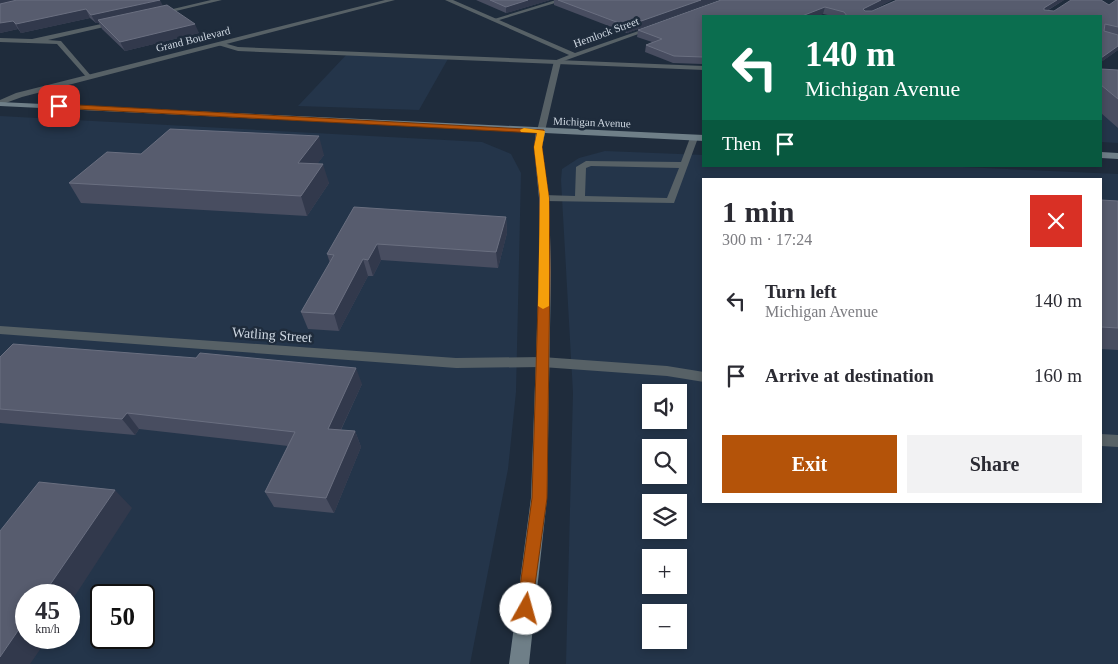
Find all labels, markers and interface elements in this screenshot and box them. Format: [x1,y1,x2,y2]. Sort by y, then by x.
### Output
street label: Hemlock Street [572,15,640,49]
street label: Grand Boulevard [155,24,232,54]
icon: left [722,35,787,100]
text: 140 m [805,35,895,74]
text: Michigan Avenue [805,76,960,101]
pin [38,85,80,127]
icon: arrive [45,92,73,120]
street label: Michigan Avenue [553,115,631,129]
icon: arrive [771,130,799,158]
text: Then [722,133,761,154]
text: 1 min [722,195,795,228]
button: close [1030,195,1082,247]
text: 300 m · 17:24 [722,231,812,248]
text: Turn left [765,281,837,302]
icon: left [722,287,750,315]
text: 140 m [1034,290,1082,311]
text: Michigan Avenue [765,303,878,320]
street label: Watling Street [232,325,313,345]
icon: arrive [722,362,750,390]
text: Arrive at destination [765,365,934,386]
text: 160 m [1034,365,1082,386]
map controls [642,384,687,649]
button: sound [642,384,687,429]
button: Exit [722,435,897,493]
button: Share [907,435,1082,493]
button: search [642,439,687,484]
button: layers [642,494,687,539]
button: + [642,549,687,594]
position arrow [499,582,551,634]
speed limit sign: 50 [90,584,155,649]
text: 45 [35,597,60,624]
button: − [642,604,687,649]
text: km/h [35,622,60,636]

